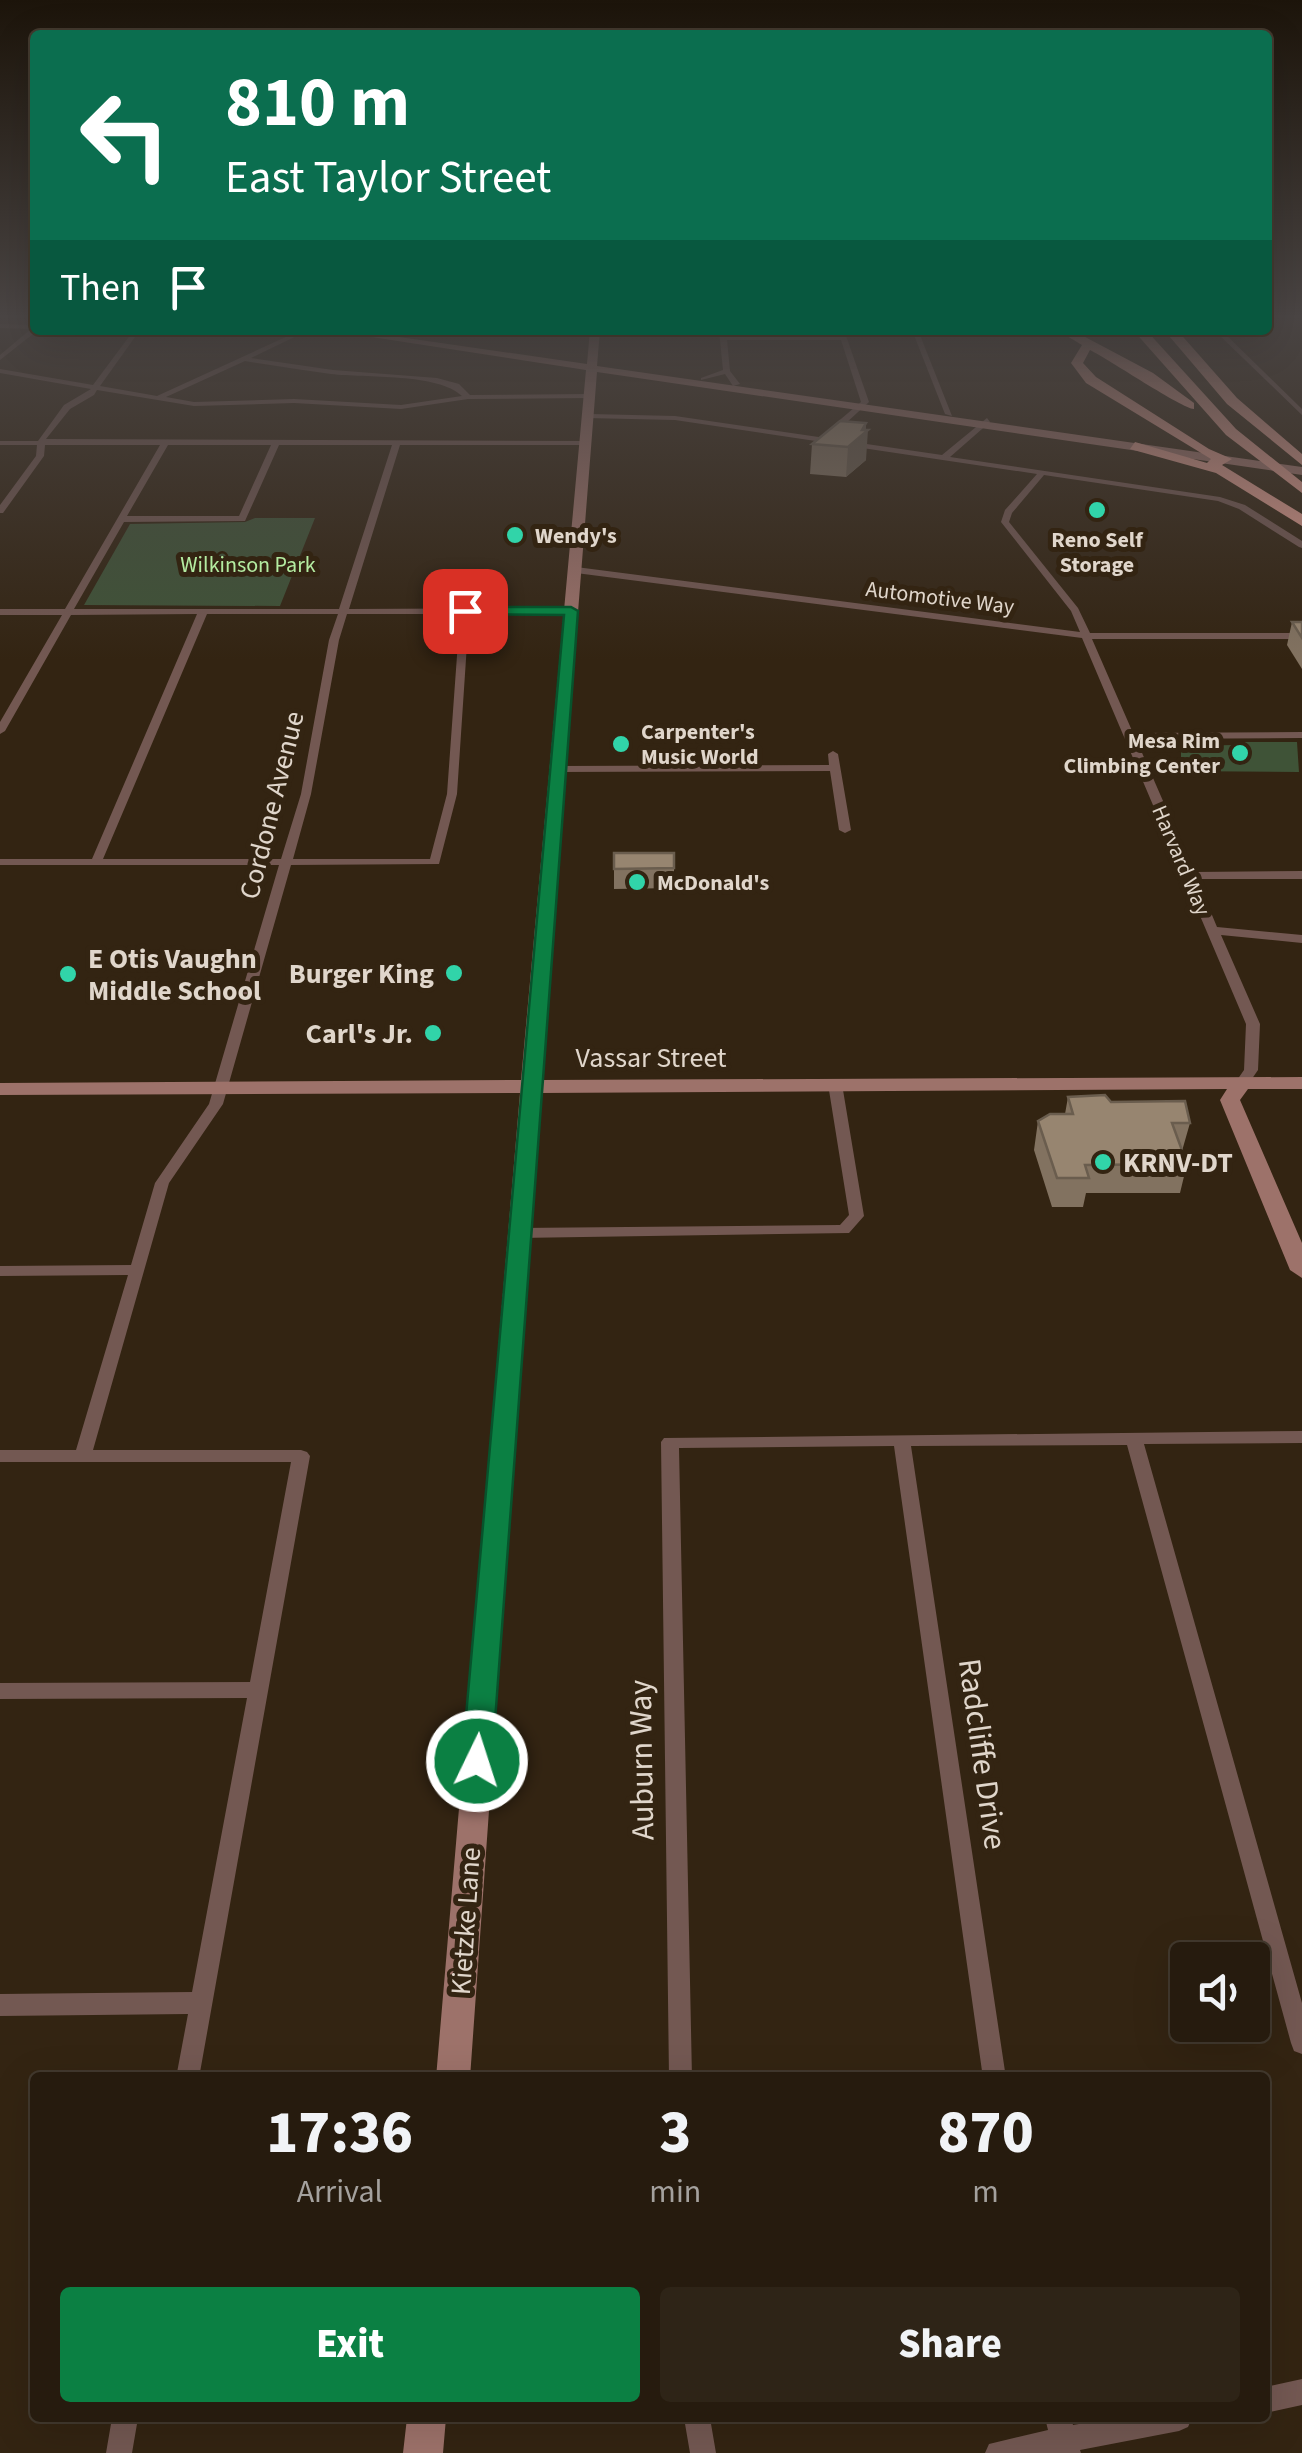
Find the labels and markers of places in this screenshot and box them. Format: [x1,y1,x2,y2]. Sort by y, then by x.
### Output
marker: Reno Self Storage [1086,499,1108,521]
place label: Wendy's [535,520,617,552]
marker: Wendy's [504,524,526,546]
place label: Reno Self Storage [1051,524,1144,581]
pin [423,569,508,654]
place label: Carpenter's Music World [641,716,759,773]
place label: Mesa Rim Climbing Center [1064,725,1220,782]
marker: Carpenter's Music World [610,733,632,755]
marker: Mesa Rim Climbing Center [1229,742,1251,764]
place label: McDonald's [657,867,769,899]
marker: McDonald's [626,871,648,893]
place label: E Otis Vaughn Middle School [88,939,261,1011]
place label: Burger King [289,954,434,994]
marker: Burger King [443,962,465,984]
marker: E Otis Vaughn Middle School [57,963,79,985]
place label: Carl's Jr. [306,1014,413,1054]
marker: Carl's Jr. [422,1022,444,1044]
place label: KRNV-DT [1123,1143,1233,1183]
marker: KRNV-DT [1092,1151,1114,1173]

